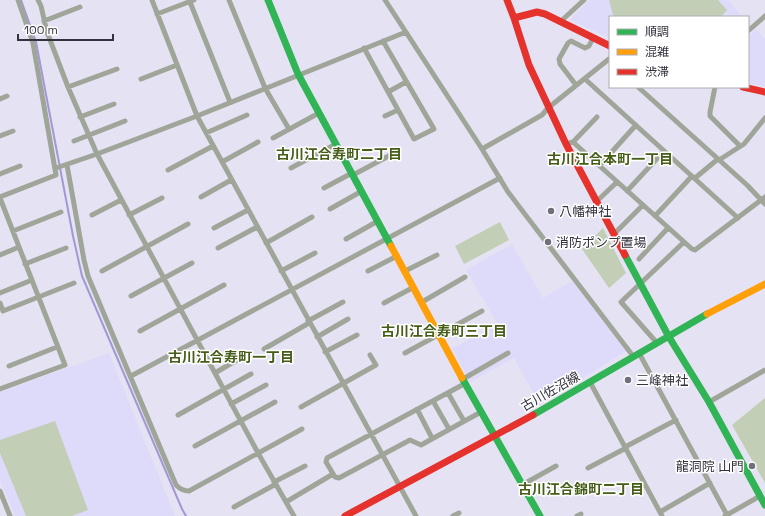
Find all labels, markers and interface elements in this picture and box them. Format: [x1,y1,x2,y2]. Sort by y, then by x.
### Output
scale bar [18,16,113,42]
legend [609,16,749,88]
text: 100 m [24,22,58,38]
text: 順調 [645,24,669,40]
text: 混雑 [645,44,669,60]
text: 渋滞 [645,64,669,80]
district label: 古川江合寿町二丁目 [276,145,402,163]
district label: 古川江合本町一丁目 [547,150,673,168]
place label: 八幡神社 [559,203,611,220]
marker: 八幡神社 [546,206,556,216]
place label: 消防ポンプ置場 [556,234,647,251]
marker: 消防ポンプ置場 [543,237,553,247]
district label: 古川江合寿町三丁目 [381,322,507,340]
district label: 古川江合寿町一丁目 [168,348,294,366]
street label: 古川佐沼線 [518,368,583,415]
place label: 三峰神社 [636,372,688,389]
marker: 三峰神社 [623,375,633,385]
place label: 龍洞院 山門 [676,458,744,475]
marker: 龍洞院 山門 [747,461,757,471]
district label: 古川江合錦町二丁目 [518,480,644,498]

